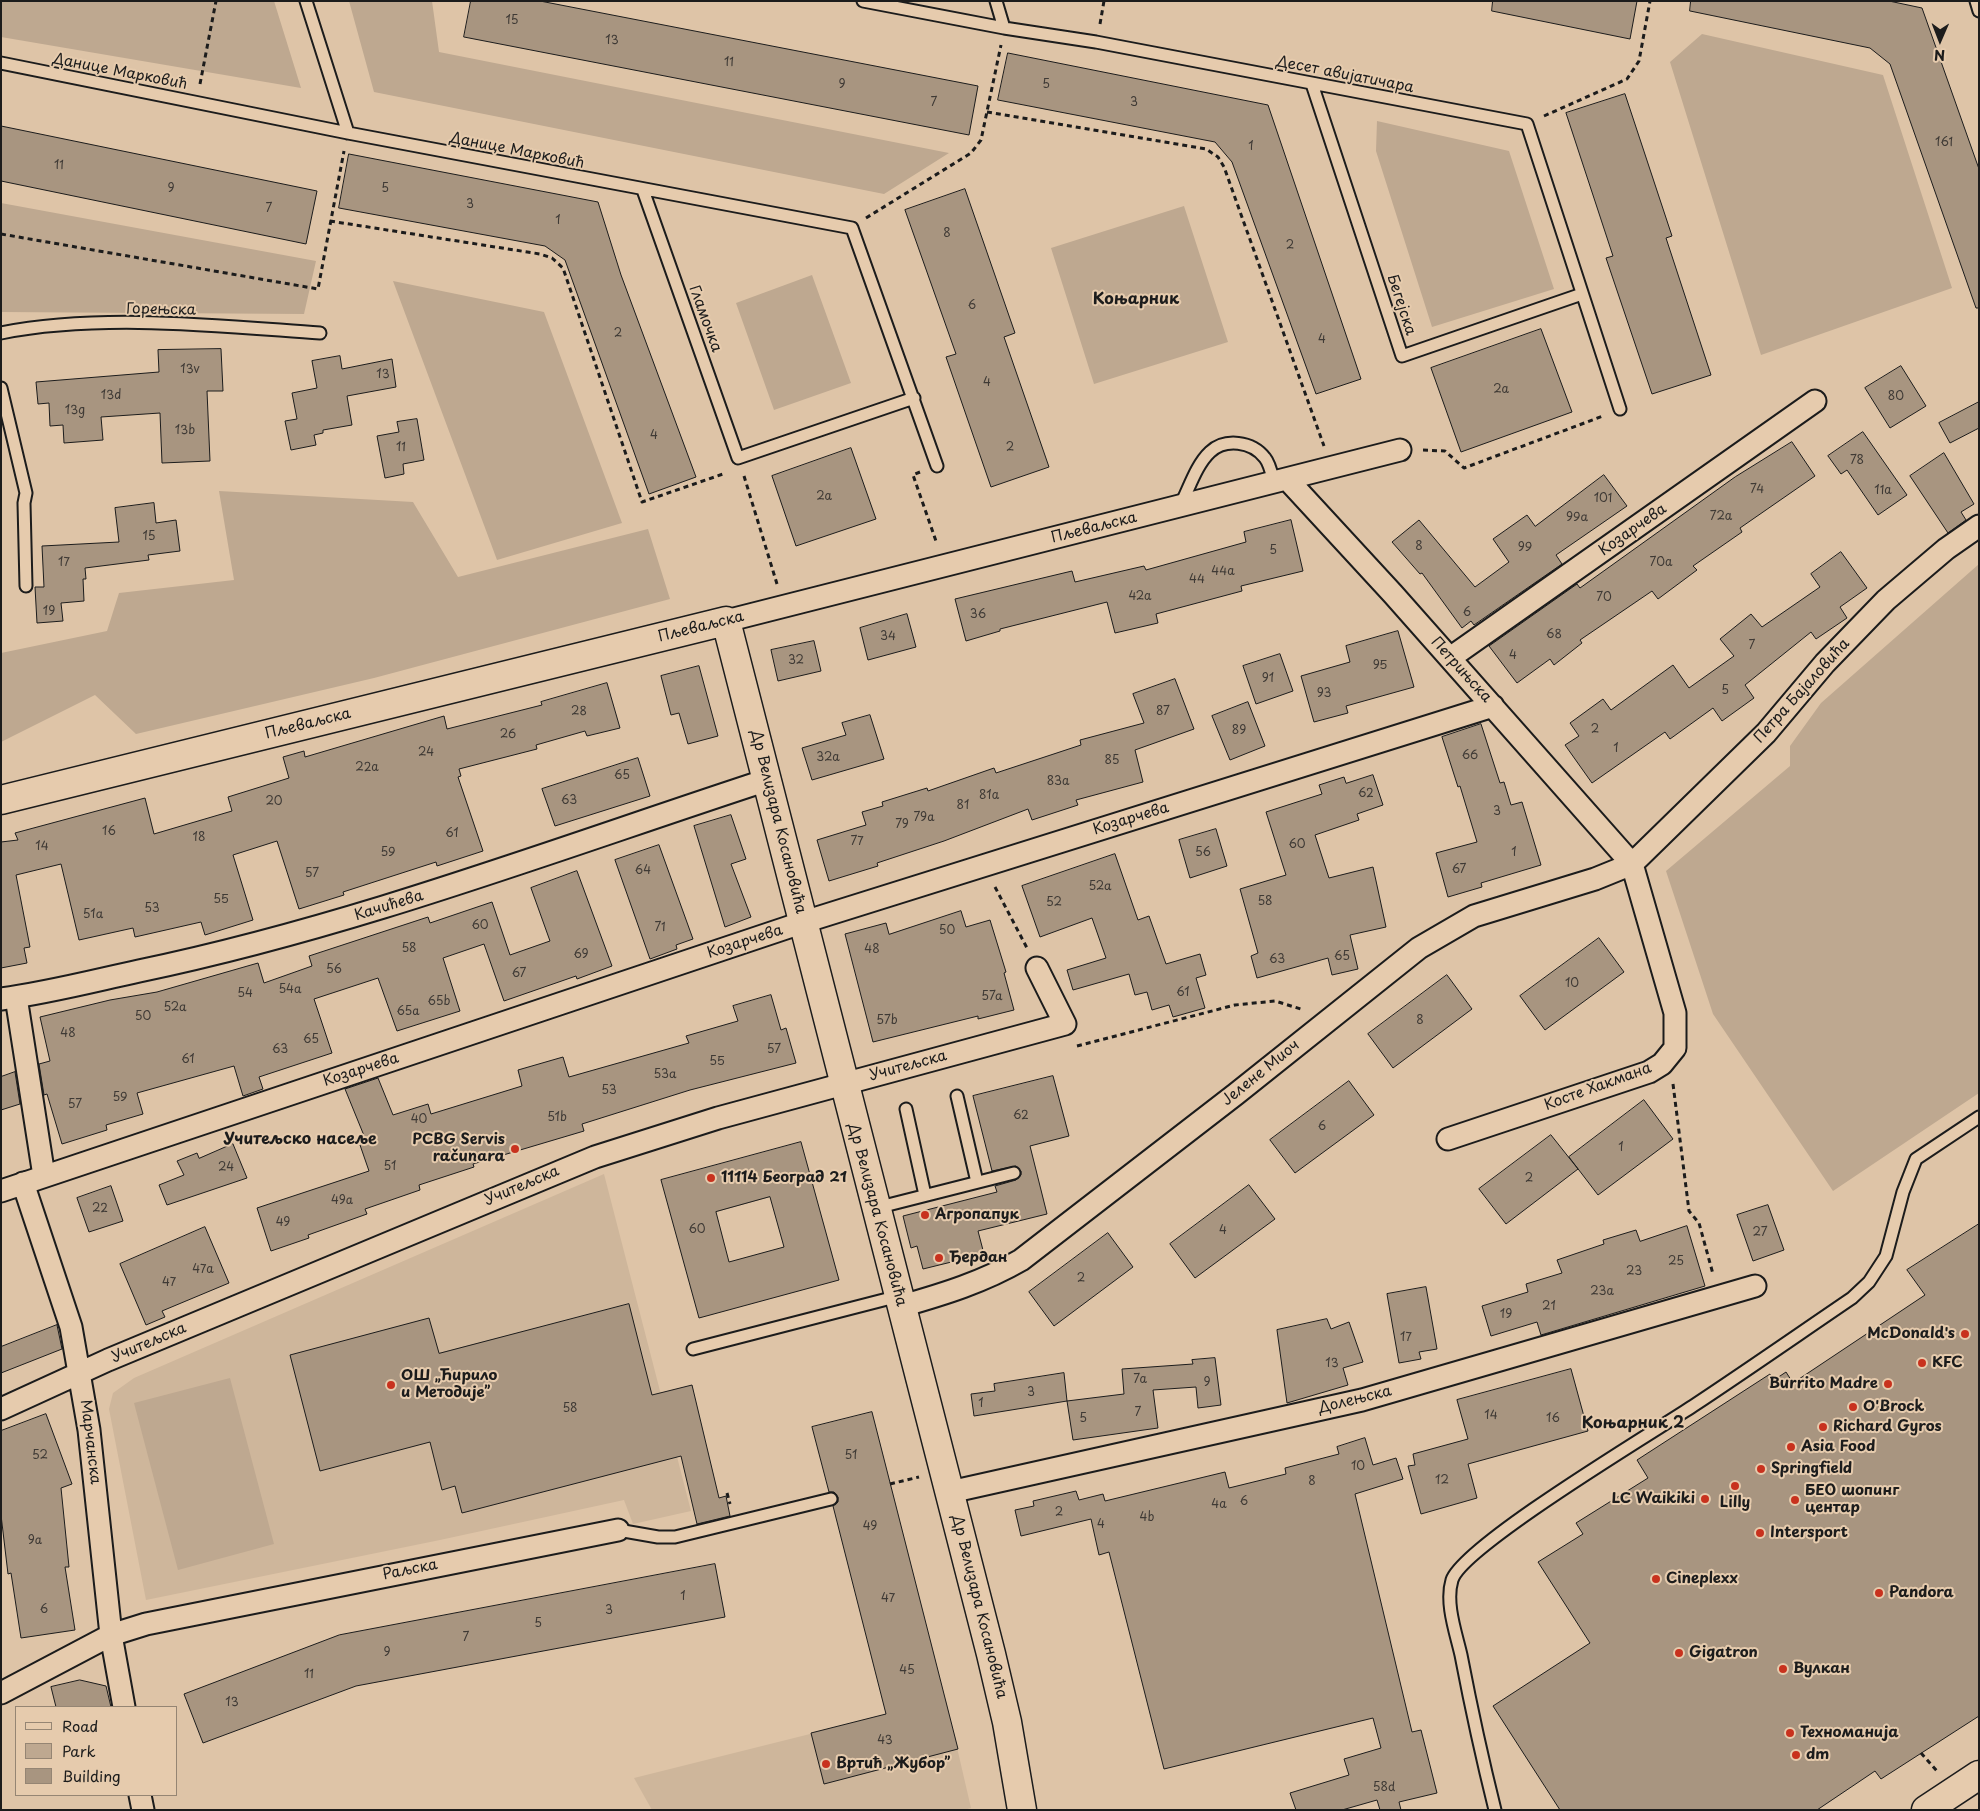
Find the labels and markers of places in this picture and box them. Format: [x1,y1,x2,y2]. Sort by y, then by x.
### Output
place label: PCBG Servis računara [412,1131,505,1166]
marker: PCBG Servis računara [509,1143,521,1155]
place label: 11114 Београд 21 [721,1169,847,1187]
marker: 11114 Београд 21 [705,1172,717,1184]
place label: Агропапук [935,1206,1019,1224]
marker: Агропапук [919,1209,931,1221]
place label: Ђердан [949,1249,1008,1267]
marker: Ђердан [933,1252,945,1264]
place label: McDonald's [1867,1325,1955,1343]
marker: McDonald's [1959,1328,1971,1340]
place label: KFC [1932,1354,1963,1372]
marker: KFC [1916,1357,1928,1369]
place label: ОШ „Ћирило и Методије” [401,1367,497,1402]
place label: Burrito Madre [1769,1375,1878,1393]
marker: Burrito Madre [1882,1378,1894,1390]
marker: ОШ „Ћирило и Методије” [385,1379,397,1391]
place label: O'Brock [1863,1398,1924,1416]
marker: O'Brock [1847,1401,1859,1413]
place label: Richard Gyros [1833,1418,1942,1436]
marker: Richard Gyros [1817,1421,1829,1433]
place label: Asia Food [1801,1438,1875,1456]
marker: Asia Food [1785,1441,1797,1453]
place label: Springfield [1771,1460,1852,1478]
marker: Springfield [1755,1463,1767,1475]
marker: Lilly [1729,1480,1741,1492]
place label: БЕО шопинг центар [1805,1482,1899,1517]
place label: LC Waikiki [1611,1490,1695,1508]
marker: LC Waikiki [1699,1493,1711,1505]
place label: Lilly [1720,1494,1750,1512]
marker: БЕО шопинг центар [1789,1494,1801,1506]
place label: Intersport [1770,1524,1848,1542]
marker: Intersport [1754,1527,1766,1539]
place label: Cineplexx [1666,1570,1738,1588]
marker: Cineplexx [1650,1573,1662,1585]
place label: Pandora [1889,1584,1954,1602]
marker: Pandora [1873,1587,1885,1599]
place label: Gigatron [1689,1644,1758,1662]
marker: Gigatron [1673,1647,1685,1659]
place label: Вулкан [1793,1660,1850,1678]
marker: Вулкан [1777,1663,1789,1675]
place label: Техноманија [1800,1724,1899,1742]
marker: Техноманија [1784,1727,1796,1739]
place label: dm [1806,1746,1829,1764]
marker: dm [1790,1749,1802,1761]
place label: Вртић „Жубор” [836,1755,950,1773]
marker: Вртић „Жубор” [820,1758,832,1770]

